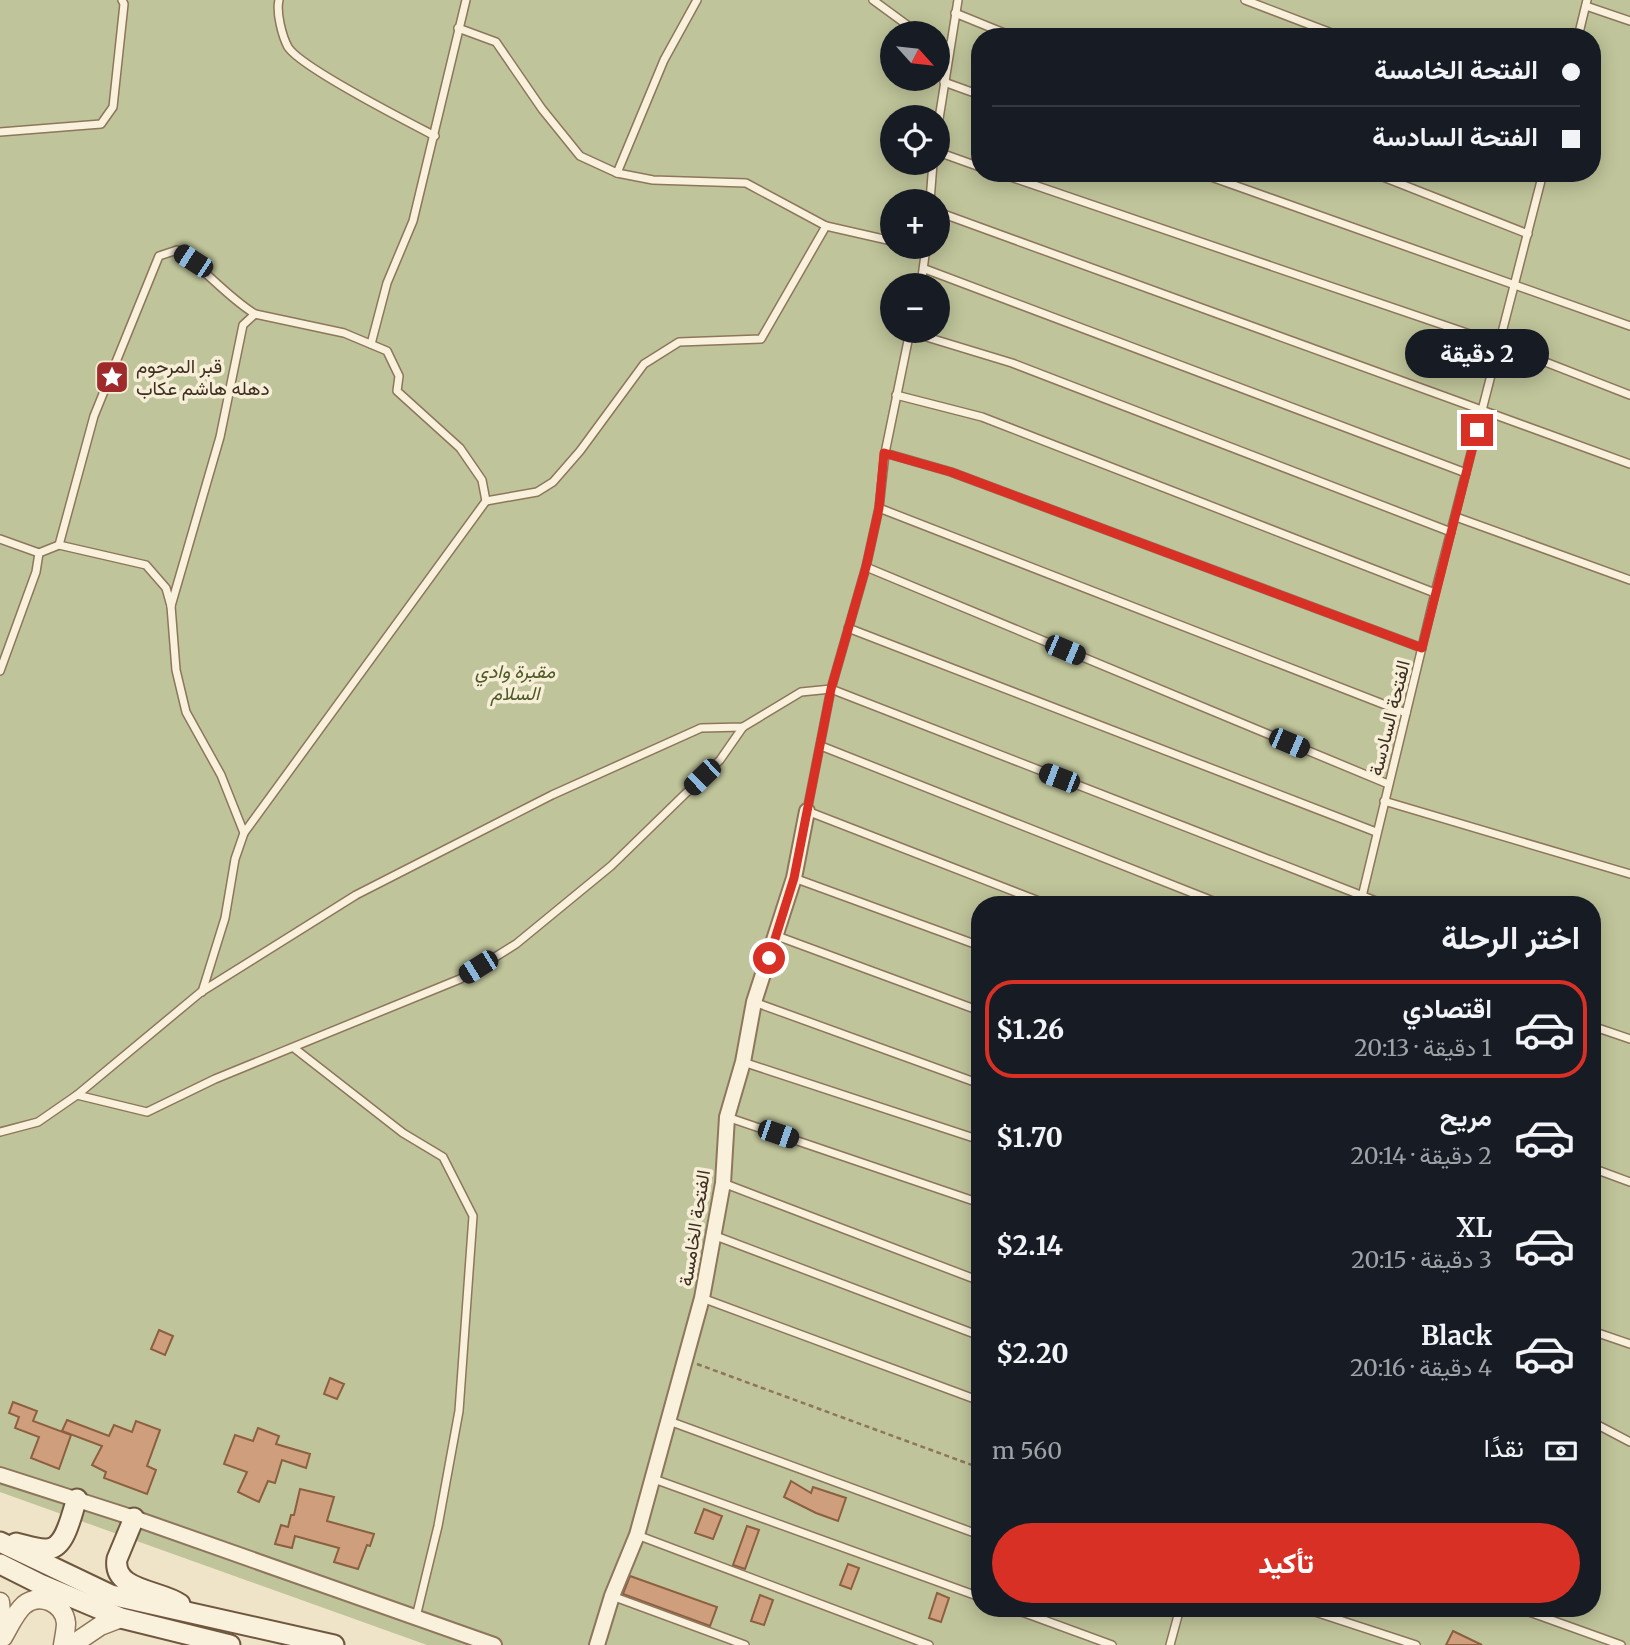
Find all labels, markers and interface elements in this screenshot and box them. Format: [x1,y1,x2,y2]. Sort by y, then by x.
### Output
north arrow [880,21,950,91]
map controls [880,21,950,343]
text: الفتحة الخامسة [1374,53,1538,86]
button: locate [880,105,950,175]
text: الفتحة السادسة [1372,120,1538,153]
button: + [880,189,950,259]
car [170,241,217,281]
button: − [880,273,950,343]
callout: 2 دقيقة [1405,328,1549,378]
text: 2 دقيقة [1440,339,1514,368]
place label: قبر المرحوم دهله هاشم عكاب [136,354,270,401]
place icon: قبر المرحوم دهله هاشم عكاب [93,358,131,396]
route end [1461,414,1493,446]
car [1042,632,1089,668]
street label: الفتحة السادسة [1363,658,1415,778]
park label: مقبرة وادي السلام [475,659,556,706]
car [1266,725,1313,761]
car [680,755,725,799]
car [1036,761,1083,795]
text: اختر الرحلة [1441,918,1580,958]
route start [753,942,785,974]
car [455,947,502,987]
text: اقتصادي [1403,992,1492,1025]
icon: car [1513,998,1576,1061]
text: $1.26 [996,1013,1064,1046]
text: 1 دقيقة · 20:13 [1354,1033,1492,1062]
text: مريح [1440,1100,1492,1133]
icon: car [1513,1106,1576,1169]
car [755,1117,802,1151]
text: $1.70 [996,1121,1063,1154]
text: 2 دقيقة · 20:14 [1351,1141,1492,1170]
street label: الفتحة الخامسة [673,1168,715,1288]
text: XL [1456,1211,1492,1244]
icon: car [1513,1214,1576,1277]
text: $2.14 [996,1229,1063,1262]
text: 3 دقيقة · 20:15 [1351,1245,1492,1274]
text: Black [1421,1319,1492,1352]
icon: car [1513,1322,1576,1385]
text: $2.20 [996,1337,1069,1370]
text: 4 دقيقة · 20:16 [1350,1353,1492,1382]
text: نقدًا [1484,1431,1524,1464]
icon: cash [1542,1432,1580,1470]
text: 560 m [992,1436,1062,1465]
button: تأكيد [992,1523,1580,1603]

